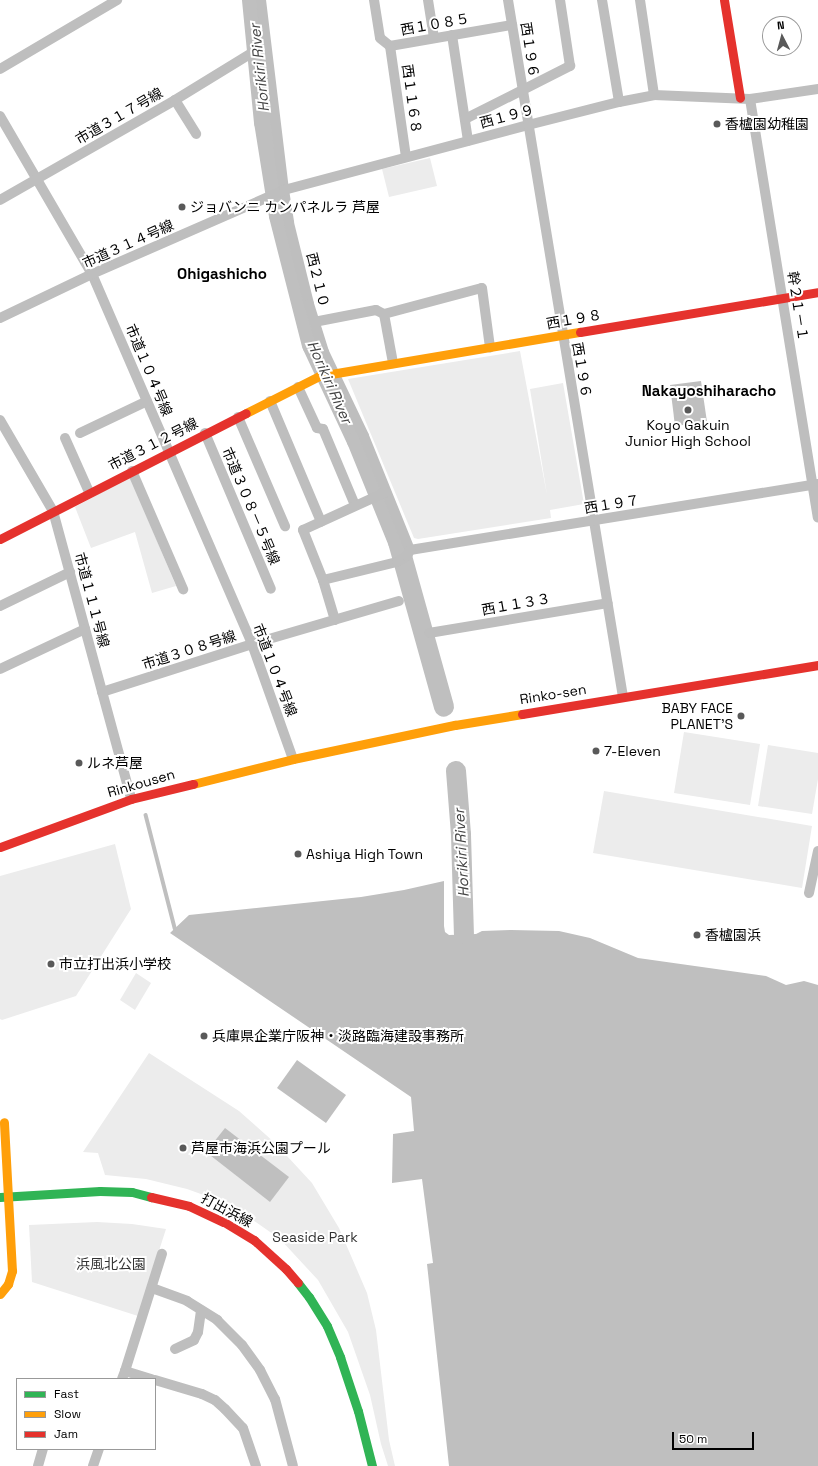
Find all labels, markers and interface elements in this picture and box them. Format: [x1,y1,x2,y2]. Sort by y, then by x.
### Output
street label: 西１０８５ [399,10,471,38]
north arrow [762,16,802,56]
text: N [776,18,785,32]
street label: 西１９６ [517,21,543,79]
water label: Horikiri River [245,23,273,113]
street label: 西１１６８ [399,63,425,135]
street label: 市道３１７号線 [72,84,166,148]
street label: 西１９９ [478,101,536,131]
place label: 香櫨園幼稚園 [725,116,809,132]
marker: 香櫨園幼稚園 [712,119,722,129]
place label: ジョバンニ カンパネルラ 芦屋 [190,199,379,215]
marker: ジョバンニ カンパネルラ 芦屋 [177,202,187,212]
street label: 市道３１４号線 [80,216,176,272]
street label: 西２１０ [303,251,333,309]
district label: Ohigashicho [177,265,267,283]
street label: 幹２１－１ [784,270,812,342]
street label: 西１９８ [545,306,603,332]
street label: 市道１０４号線 [122,322,176,418]
water label: Horikiri River [304,338,356,426]
street label: 西１９６ [569,341,595,399]
district label: Nakayoshiharacho [642,382,776,400]
marker: Koyo Gakuin Junior High School [683,405,693,415]
street label: 市道３１２号線 [106,414,200,474]
place label: Koyo Gakuin Junior High School [625,417,751,450]
street label: 市道３０８－５号線 [219,445,283,567]
street label: 西１９７ [583,491,641,517]
street label: 市道１１１号線 [71,550,113,650]
street label: 西１１３３ [480,590,552,618]
street label: 市道１０４号線 [250,621,300,719]
street label: 市道３０８号線 [140,627,238,673]
street label: Rinko-sen [518,680,588,708]
place label: BABY FACE PLANET'S [661,700,733,732]
marker: BABY FACE PLANET'S [736,711,746,721]
place label: 7-Eleven [604,743,661,759]
marker: 7-Eleven [591,746,601,756]
place label: ルネ芦屋 [87,755,143,771]
marker: ルネ芦屋 [74,758,84,768]
street label: Rinkousen [105,765,177,801]
water label: Horikiri River [450,808,472,898]
place label: Ashiya High Town [306,846,423,862]
marker: Ashiya High Town [293,849,303,859]
place label: 香櫨園浜 [705,927,761,943]
marker: 香櫨園浜 [692,930,702,940]
place label: 市立打出浜小学校 [59,956,171,972]
marker: 市立打出浜小学校 [46,959,56,969]
place label: 兵庫県企業庁阪神・淡路臨海建設事務所 [212,1028,464,1044]
marker: 兵庫県企業庁阪神・淡路臨海建設事務所 [199,1031,209,1041]
place label: 芦屋市海浜公園プール [191,1140,331,1156]
marker: 芦屋市海浜公園プール [178,1143,188,1153]
street label: 打出浜線 [198,1189,256,1231]
park label: Seaside Park [272,1229,358,1245]
park label: 浜風北公園 [76,1256,146,1272]
legend [16,1378,156,1450]
text: Fast [54,1386,79,1402]
text: Slow [54,1406,81,1422]
scale bar [674,1424,756,1450]
text: Jam [54,1426,78,1442]
text: 50 m [679,1431,707,1447]

